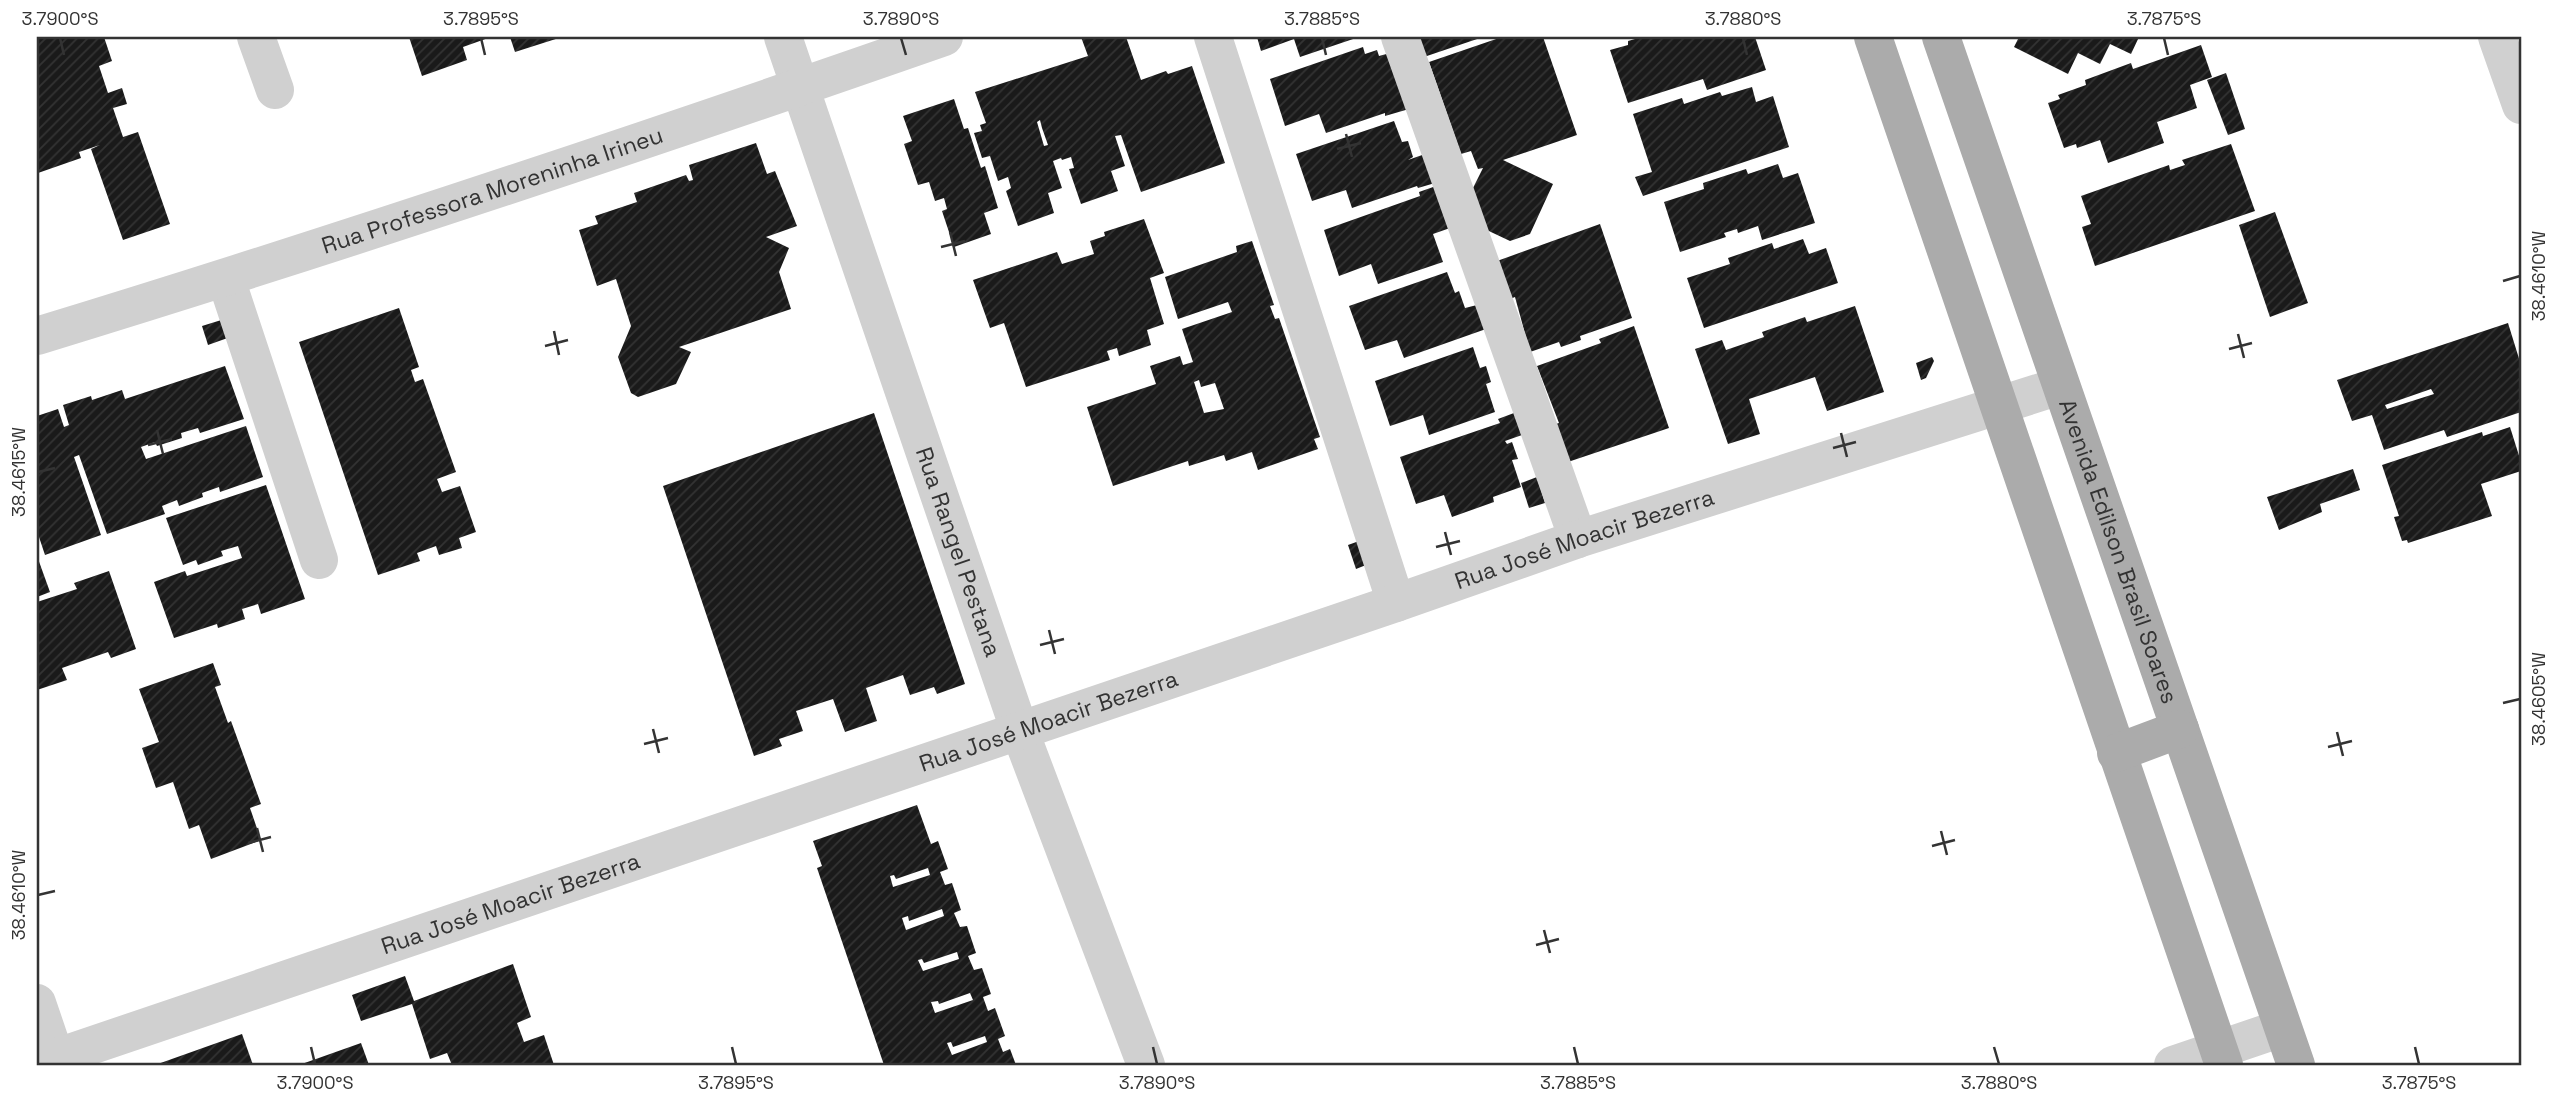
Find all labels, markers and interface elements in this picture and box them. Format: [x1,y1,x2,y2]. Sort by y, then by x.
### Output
text: 3.7900°S [22,7,98,30]
text: 3.7895°S [443,7,519,30]
text: 3.7890°S [863,7,939,30]
text: 3.7885°S [1284,7,1360,30]
text: 3.7880°S [1705,7,1781,30]
text: 3.7875°S [2127,7,2201,30]
street label: Rua Professora Moreninha Irineu [318,120,667,261]
text: 38.4610°W [2527,230,2550,321]
street label: Avenida Edilson Brasil Soares [2052,395,2185,707]
text: 38.4615°W [7,427,30,517]
street label: Rua Rangel Pestana [909,443,1008,661]
street label: Rua José Moacir Bezerra [1451,482,1718,596]
text: 38.4605°W [2527,652,2550,746]
street label: Rua José Moacir Bezerra [915,663,1182,779]
street label: Rua José Moacir Bezerra [377,846,644,961]
text: 38.4610°W [7,849,30,940]
text: 3.7900°S [277,1071,353,1094]
text: 3.7895°S [698,1071,774,1094]
text: 3.7890°S [1119,1071,1195,1094]
text: 3.7885°S [1540,1071,1616,1094]
text: 3.7880°S [1961,1071,2037,1094]
text: 3.7875°S [2382,1071,2456,1094]

